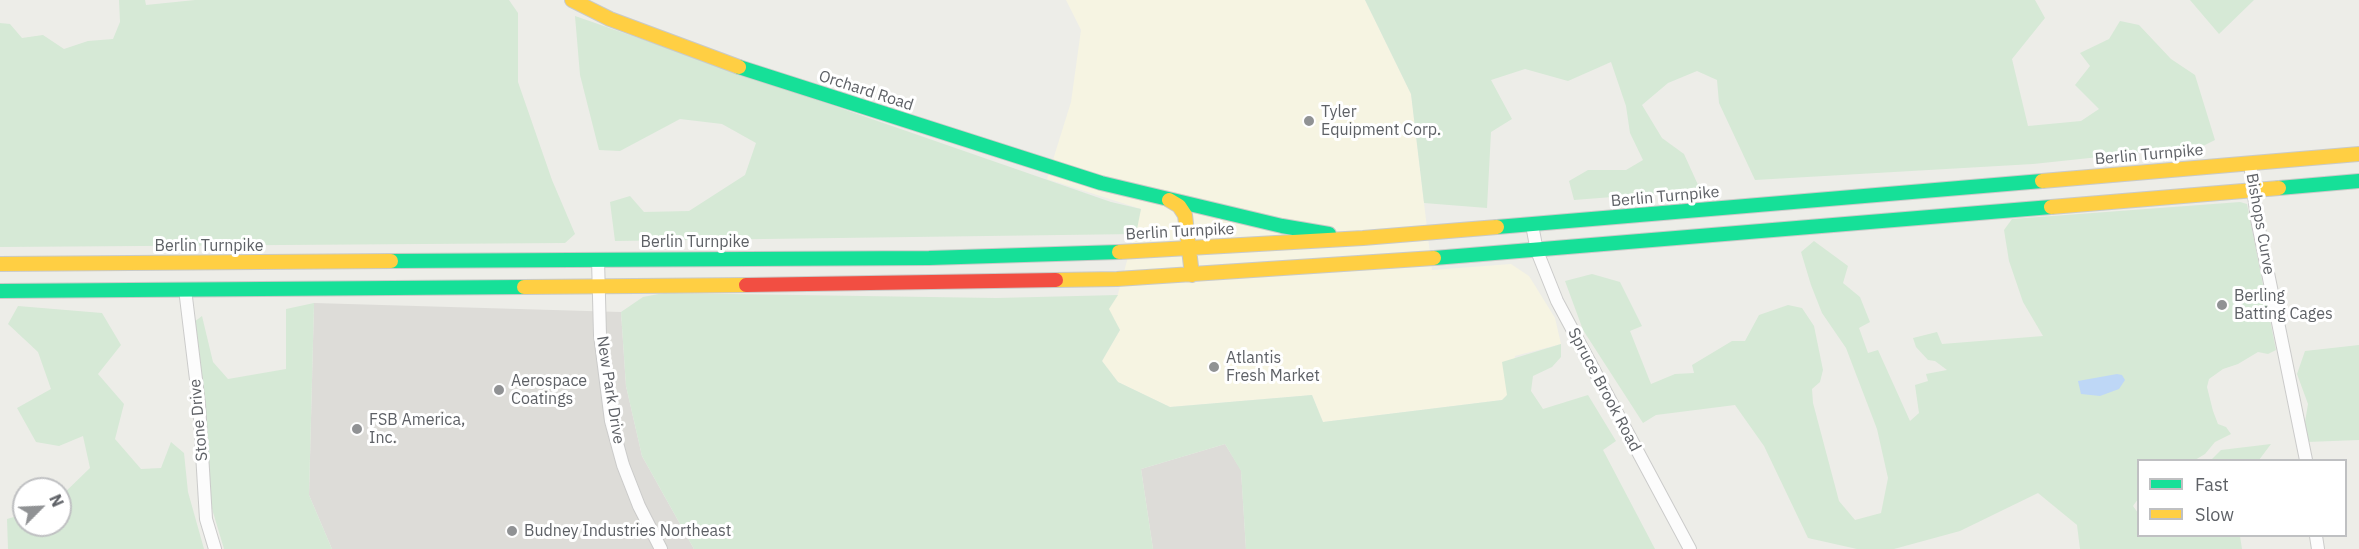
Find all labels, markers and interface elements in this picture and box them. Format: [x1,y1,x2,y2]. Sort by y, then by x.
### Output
street label: Orchard Road [816,67,916,115]
place label: Tyler Equipment Corp. [1321,102,1441,140]
marker: Tyler Equipment Corp. [1302,114,1316,128]
street label: Berlin Turnpike [2094,141,2204,169]
street label: Bishops Curve [2242,172,2278,276]
street label: Berlin Turnpike [1610,183,1720,211]
street label: Berlin Turnpike [1125,220,1235,244]
street label: Berlin Turnpike [641,232,749,252]
street label: Berlin Turnpike [155,236,263,256]
place label: Berling Batting Cages [2234,286,2333,324]
marker: Berling Batting Cages [2215,298,2229,312]
street label: Spruce Brook Road [1563,325,1645,455]
street label: New Park Drive [592,334,628,446]
place label: Atlantis Fresh Market [1226,348,1320,386]
marker: Atlantis Fresh Market [1207,360,1221,374]
place label: Aerospace Coatings [511,371,587,409]
street label: Stone Drive [186,378,212,462]
marker: Aerospace Coatings [492,383,506,397]
place label: FSB America, Inc. [369,410,465,448]
marker: FSB America, Inc. [350,422,364,436]
legend [2137,459,2347,537]
text: Fast [2195,473,2229,496]
north arrow [12,477,72,537]
text: N [45,491,68,510]
text: Slow [2195,503,2234,526]
place label: Budney Industries Northeast [524,521,731,541]
marker: Budney Industries Northeast [505,524,519,538]

